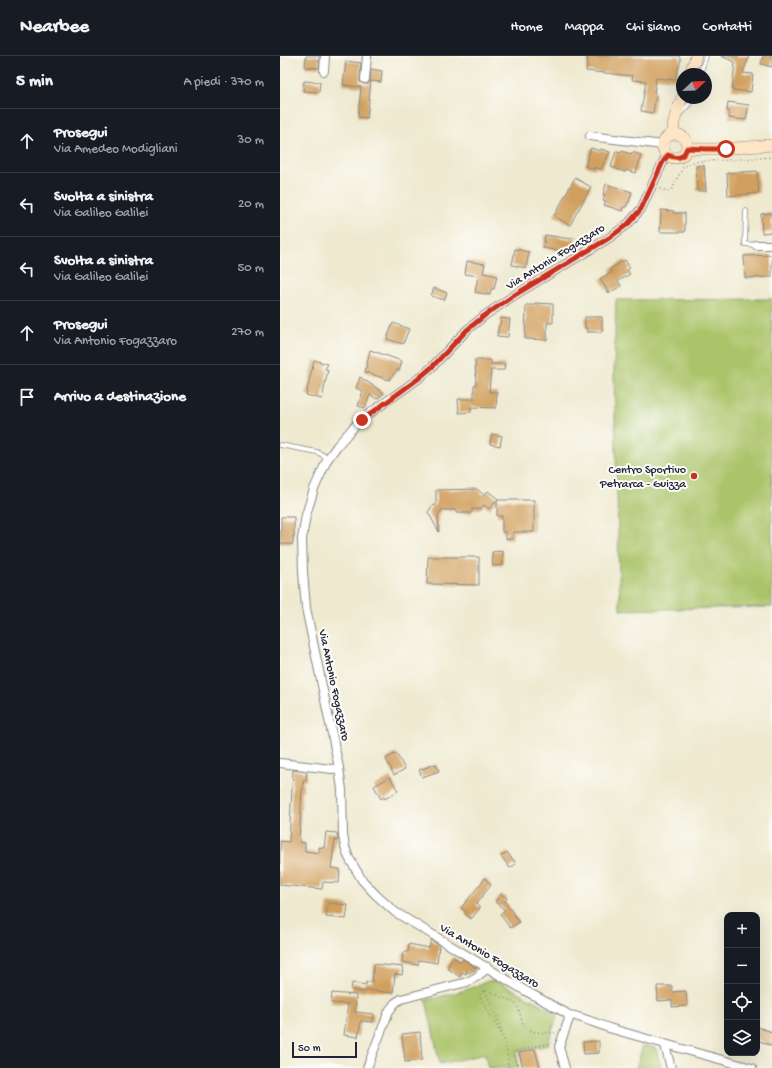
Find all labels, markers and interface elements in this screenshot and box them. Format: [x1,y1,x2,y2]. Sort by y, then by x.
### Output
text: Nearbee [20,16,89,39]
text: Home [510,19,543,36]
text: Mappa [565,19,604,36]
text: Chi siamo [626,19,681,36]
text: Contatti [703,19,752,36]
north arrow [676,68,712,104]
text: 5 min [16,72,53,92]
text: A piedi · 370 m [183,75,264,90]
text: Prosegui [54,124,107,142]
icon: ahead [16,130,38,152]
text: 30 m [238,133,264,148]
route start [717,140,735,158]
text: Via Amedeo Modigliani [54,142,178,157]
text: Svolta a sinistra [54,188,153,206]
icon: left [16,194,38,216]
text: 20 m [238,197,264,212]
text: Via Galileo Galilei [54,206,148,221]
street label: Via Antonio Fogazzaro [503,222,608,294]
text: Svolta a sinistra [54,252,153,270]
icon: left [16,258,38,280]
text: 50 m [237,261,264,276]
text: Via Galileo Galilei [54,270,148,285]
text: Prosegui [54,316,107,334]
icon: ahead [16,322,38,344]
text: 270 m [231,325,264,340]
text: Via Antonio Fogazzaro [54,334,177,349]
icon: arrive [16,386,38,408]
text: Arrivo a destinazione [54,388,186,406]
route end [353,411,371,429]
place label: Centro Sportivo Petrarca - Guizza [599,464,686,492]
marker: Centro Sportivo Petrarca - Guizza [689,471,699,481]
street label: Via Antonio Fogazzaro [314,627,352,742]
map controls [724,912,760,1056]
button: + [724,912,760,948]
street label: Via Antonio Fogazzaro [436,921,541,992]
button: − [724,948,760,984]
button: locate [724,984,760,1020]
button: layers [724,1020,760,1056]
scale bar [292,1040,357,1059]
text: 50 m [298,1043,320,1055]

